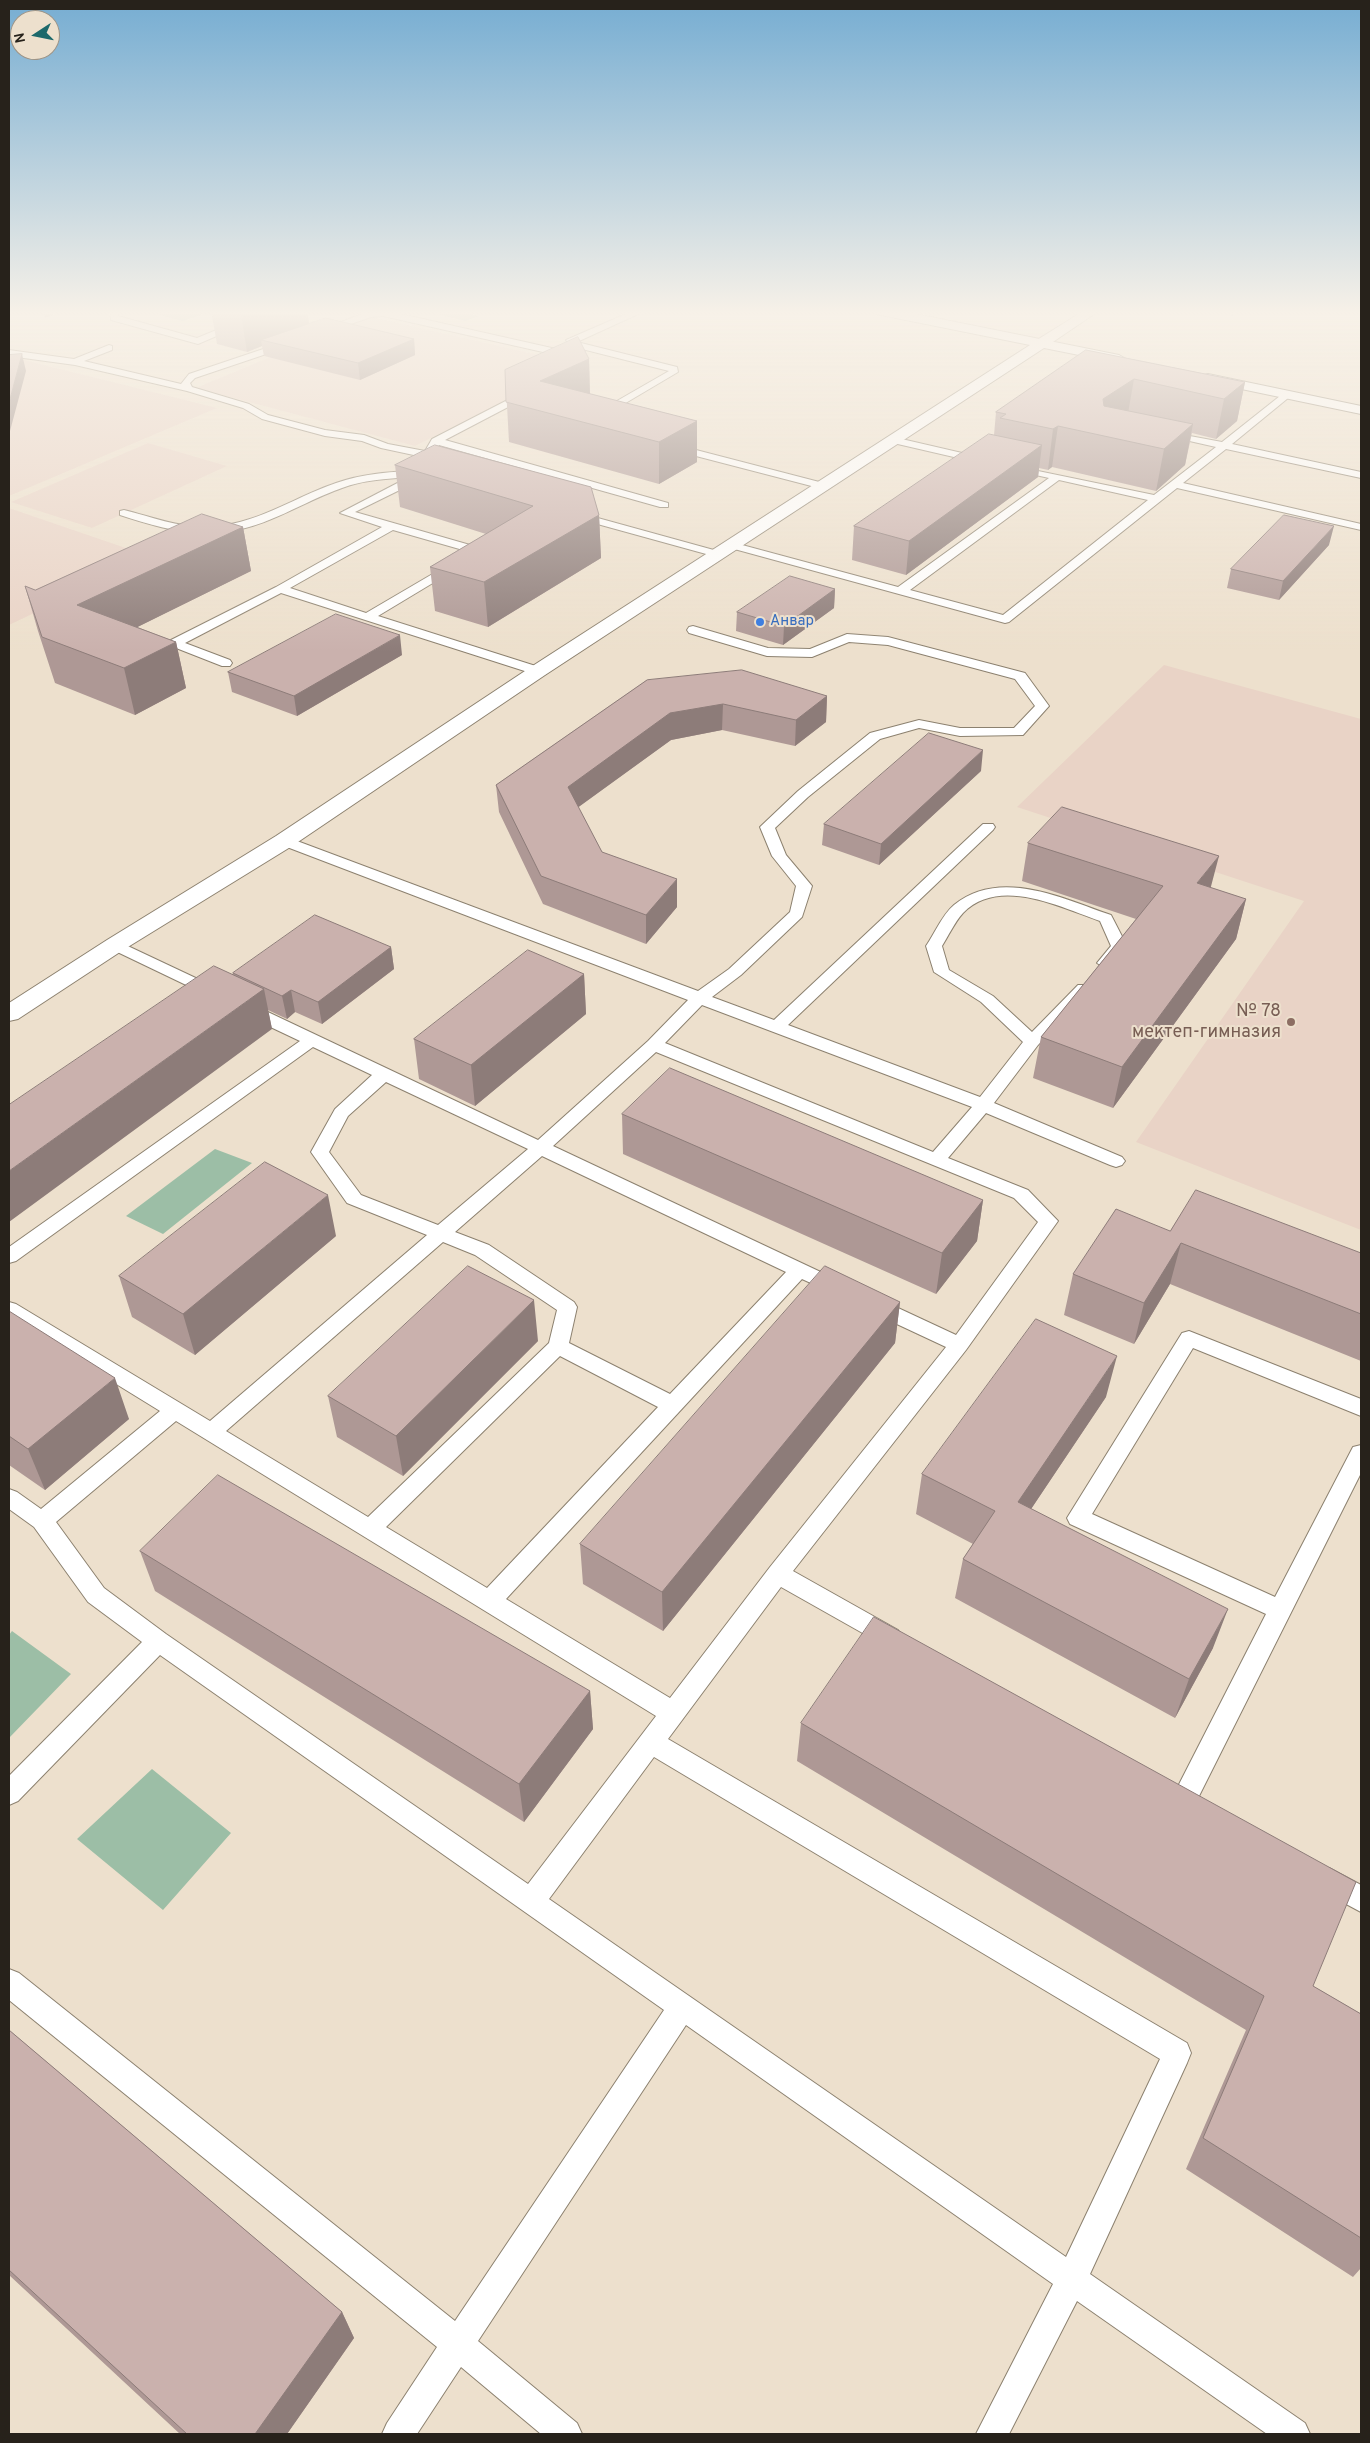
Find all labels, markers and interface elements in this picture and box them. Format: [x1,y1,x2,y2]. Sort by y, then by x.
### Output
north arrow [10,10,60,60]
text: N [11,31,30,44]
place label: Анвар [770,613,814,631]
marker: Анвар [754,616,766,628]
place label: № 78 мектеп-гимназия [1132,1001,1281,1044]
marker: № 78 мектеп-гимназия [1285,1016,1297,1028]

